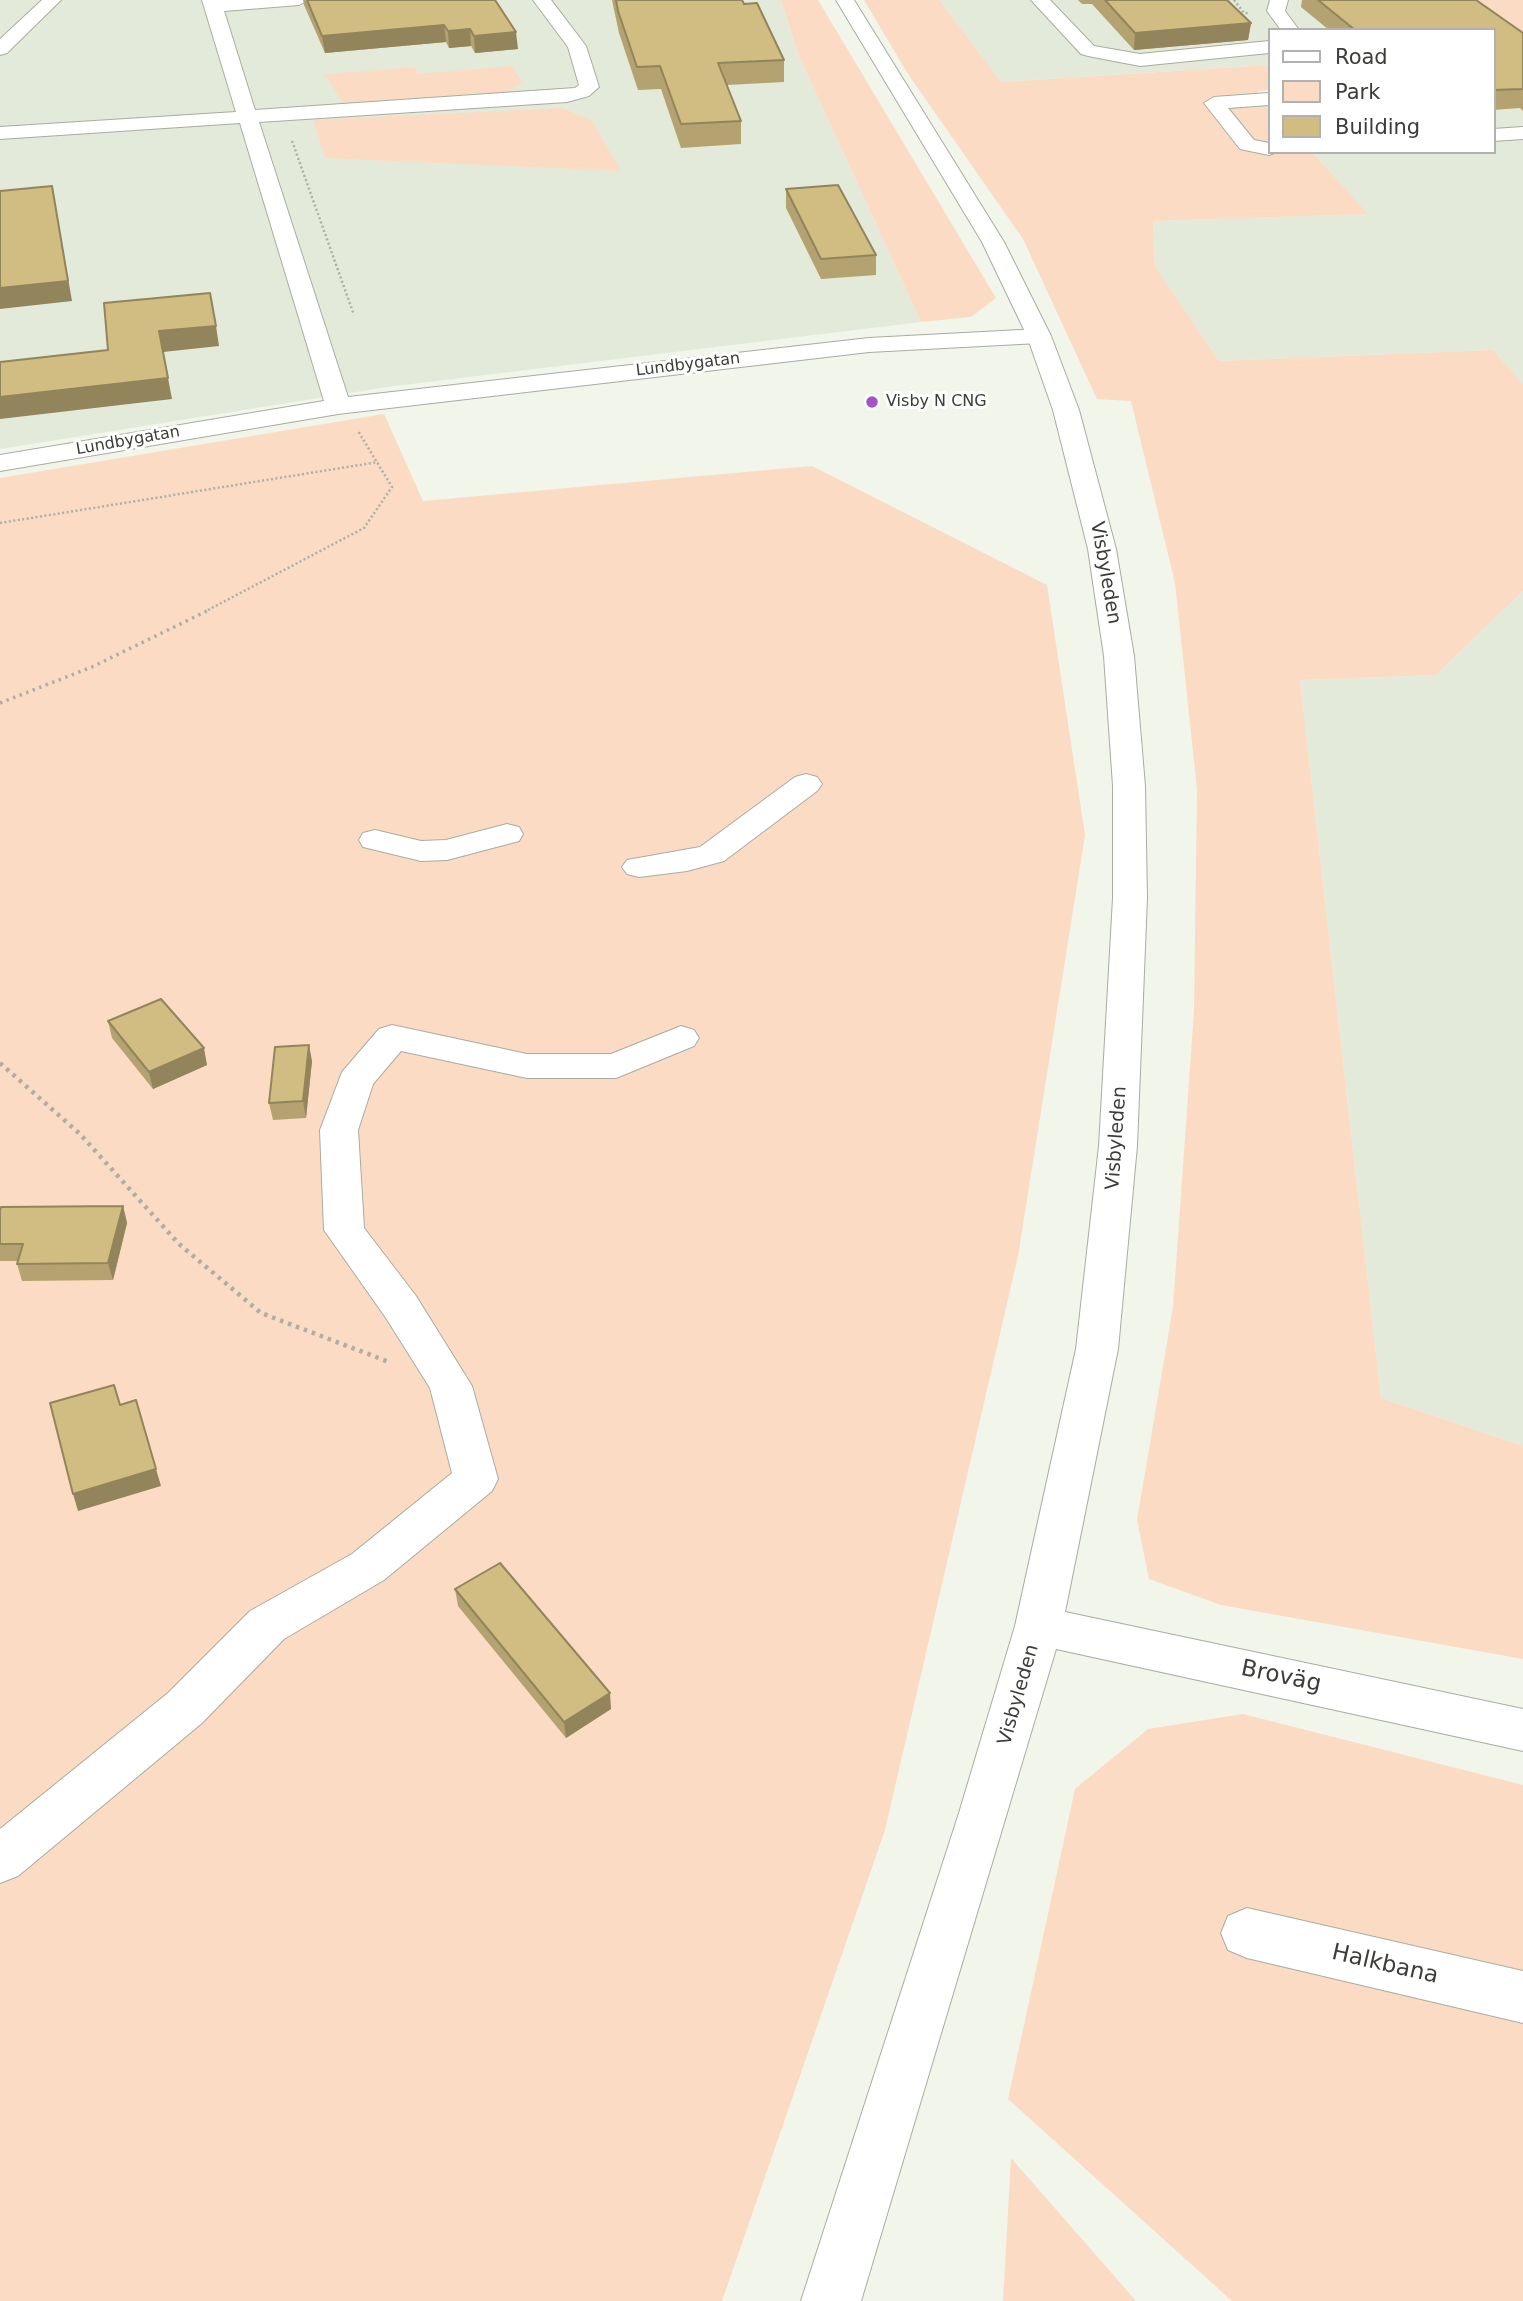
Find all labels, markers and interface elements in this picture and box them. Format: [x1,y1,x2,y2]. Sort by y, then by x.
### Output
legend [1268,28,1495,154]
text: Road [1335,45,1388,69]
text: Park [1335,80,1380,104]
text: Building [1335,115,1420,139]
street label: Lundbygatan [635,349,741,381]
place label: Visby N CNG [886,392,987,412]
marker: Visby N CNG [864,394,880,410]
street label: Lundbygatan [75,422,181,460]
street label: Visbyleden [1085,520,1125,626]
street label: Visbyleden [1102,1085,1132,1191]
street label: Visbyleden [994,1642,1044,1748]
street label: Broväg [1238,1655,1324,1699]
street label: Halkbana [1329,1939,1441,1991]

